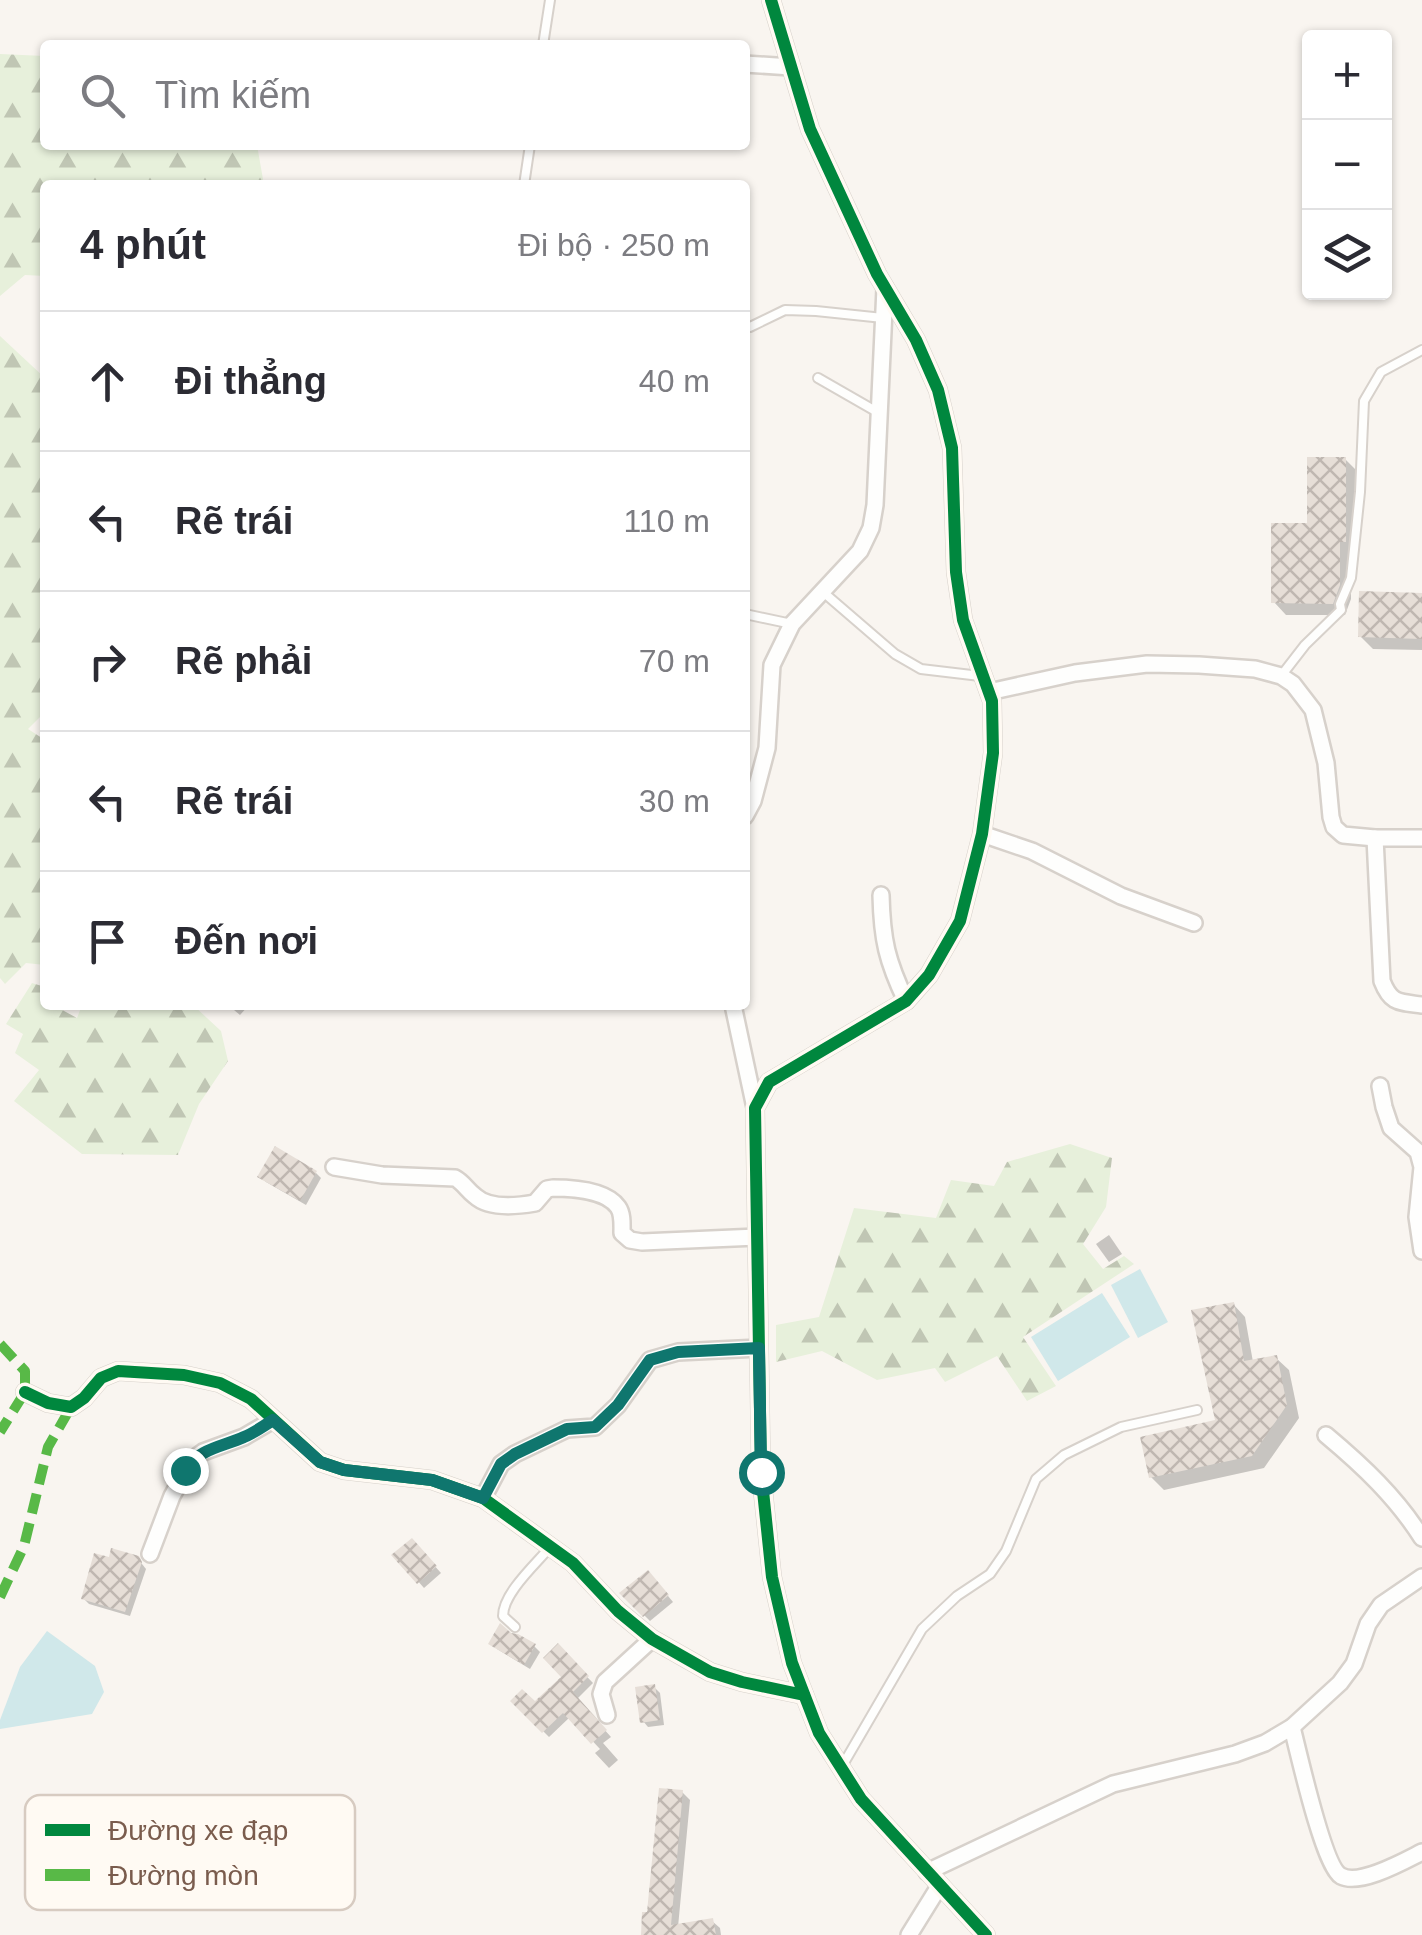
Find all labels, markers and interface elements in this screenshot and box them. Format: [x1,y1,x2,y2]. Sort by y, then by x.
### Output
map controls [1302,30,1392,300]
button: + [1302,30,1392,120]
search box [40,40,750,150]
icon: search [75,68,130,123]
text: Tìm kiếm [155,74,311,116]
button: − [1302,120,1392,210]
button: layers [1302,210,1392,300]
text: 4 phút [80,221,206,268]
text: Đi bộ · 250 m [518,227,710,263]
icon: ahead [80,354,135,409]
text: Đi thẳng [175,360,327,402]
text: 40 m [639,363,710,399]
icon: left [80,494,135,549]
text: Rẽ trái [175,500,293,542]
text: 110 m [623,503,710,539]
icon: right [80,634,135,689]
text: Rẽ phải [175,640,312,682]
text: 70 m [639,643,710,679]
icon: left [80,774,135,829]
text: Rẽ trái [175,780,293,822]
text: 30 m [639,783,710,819]
icon: arrive [80,914,135,969]
text: Đến nơi [175,920,318,962]
route end [163,1448,209,1494]
route start [739,1450,785,1496]
legend [25,1795,355,1910]
text: Đường xe đạp [108,1815,288,1846]
text: Đường mòn [108,1860,259,1891]

